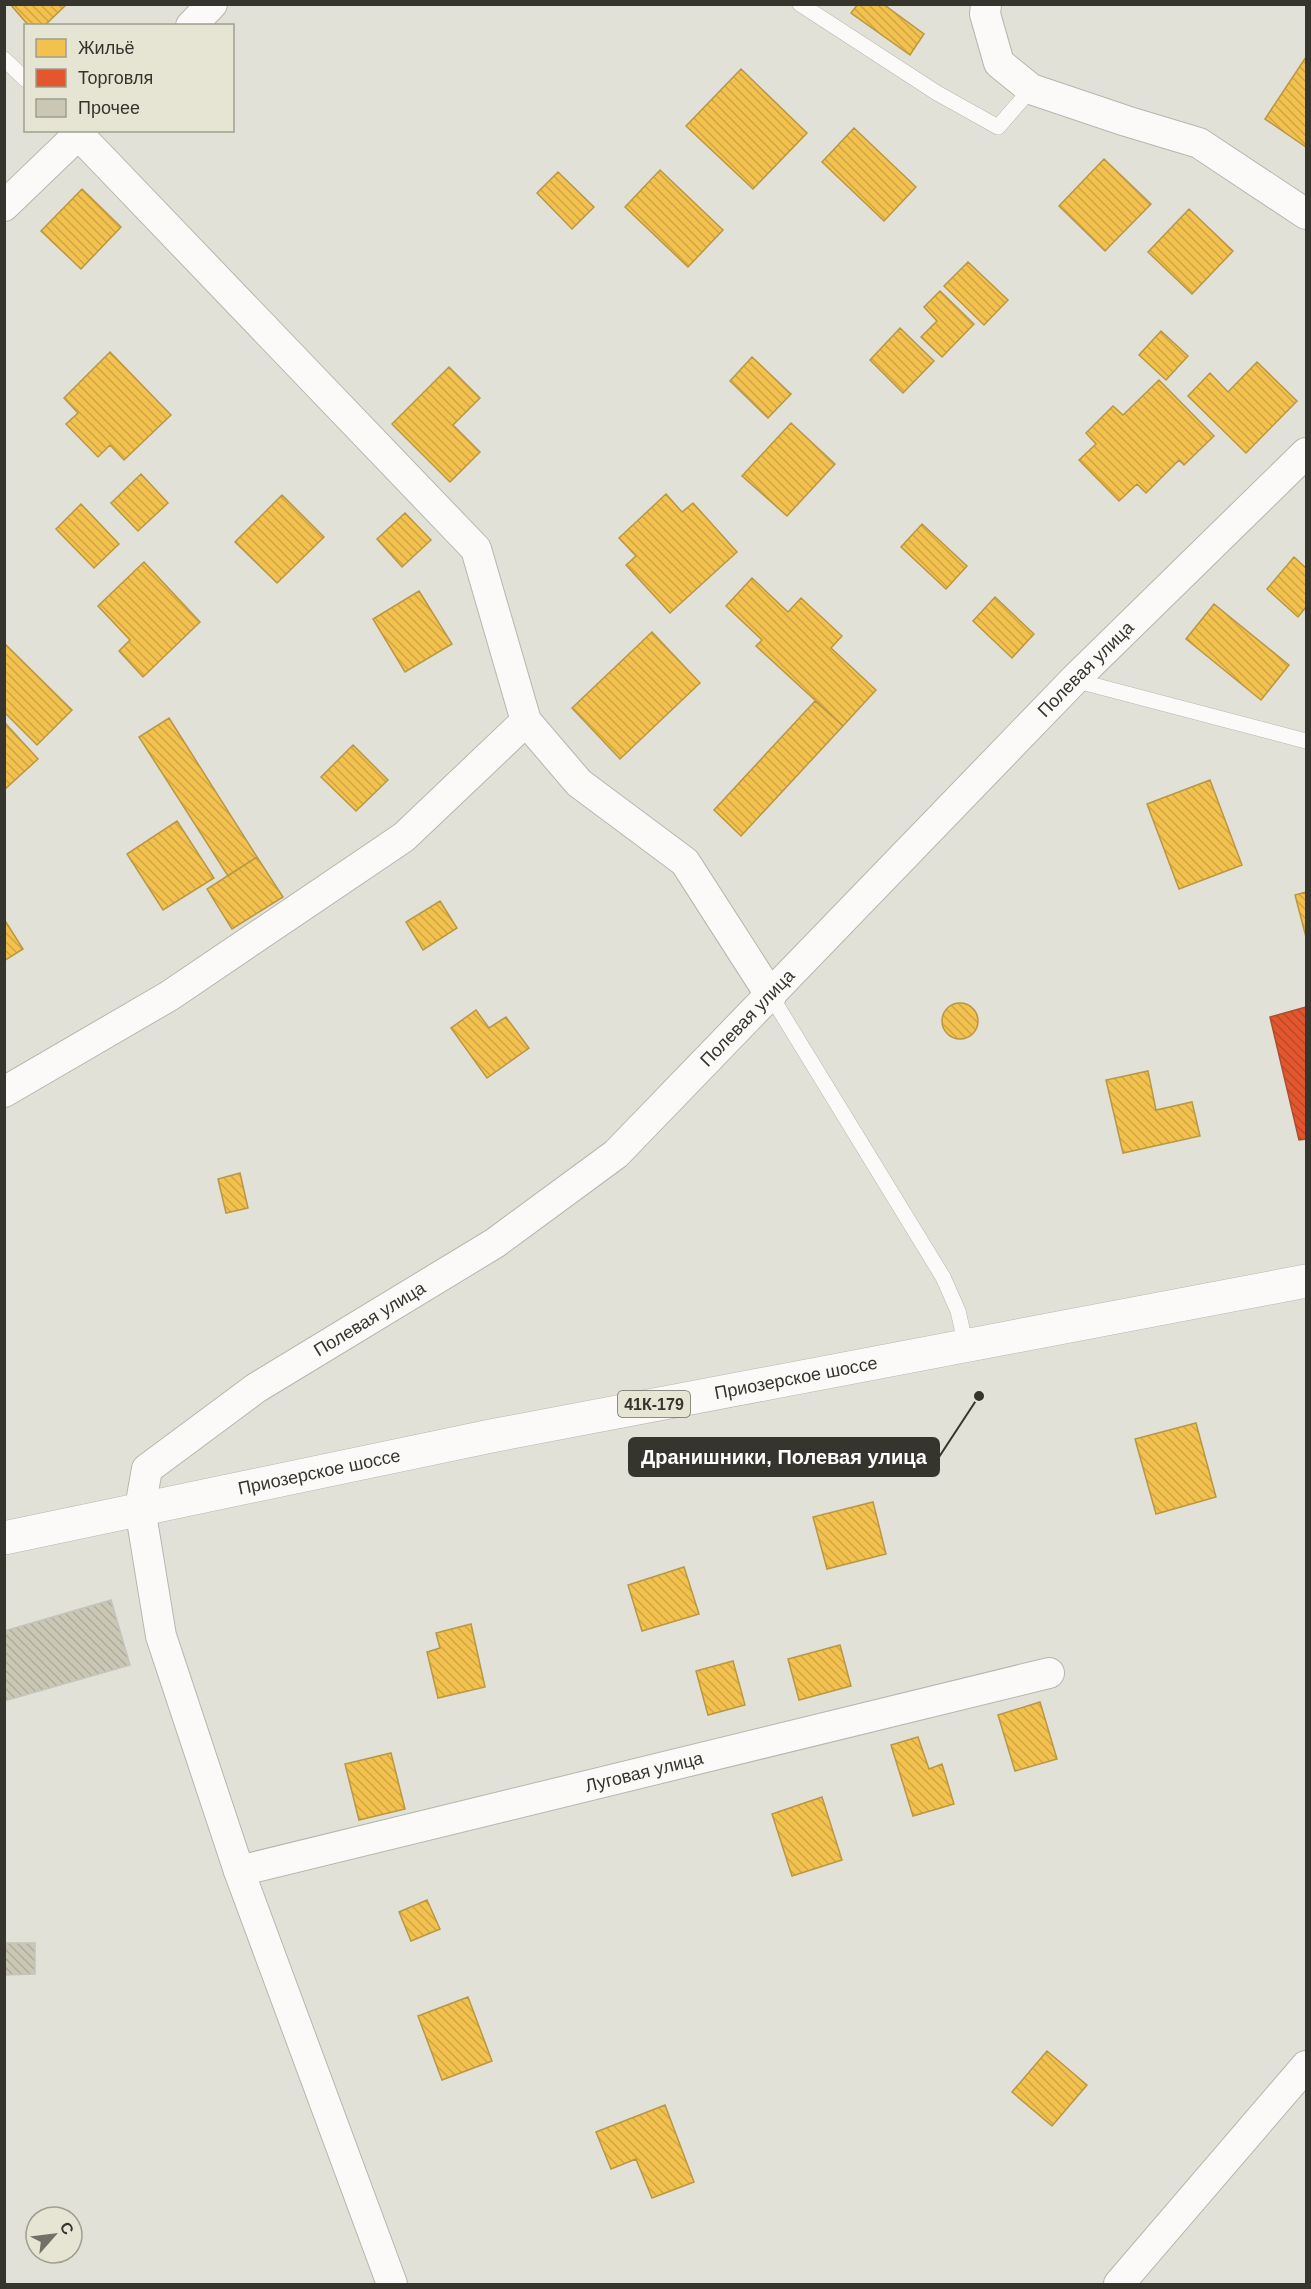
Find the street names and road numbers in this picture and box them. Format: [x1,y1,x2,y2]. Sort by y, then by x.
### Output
street label: Полевая улица [1034,617,1138,721]
street label: Полевая улица [696,965,799,1071]
street label: Полевая улица [310,1277,430,1361]
street label: Приозерское шоссе [713,1353,879,1403]
road number: 41К-179 [618,1391,690,1417]
street label: Приозерское шоссе [236,1445,402,1499]
street label: Луговая улица [583,1748,706,1796]

